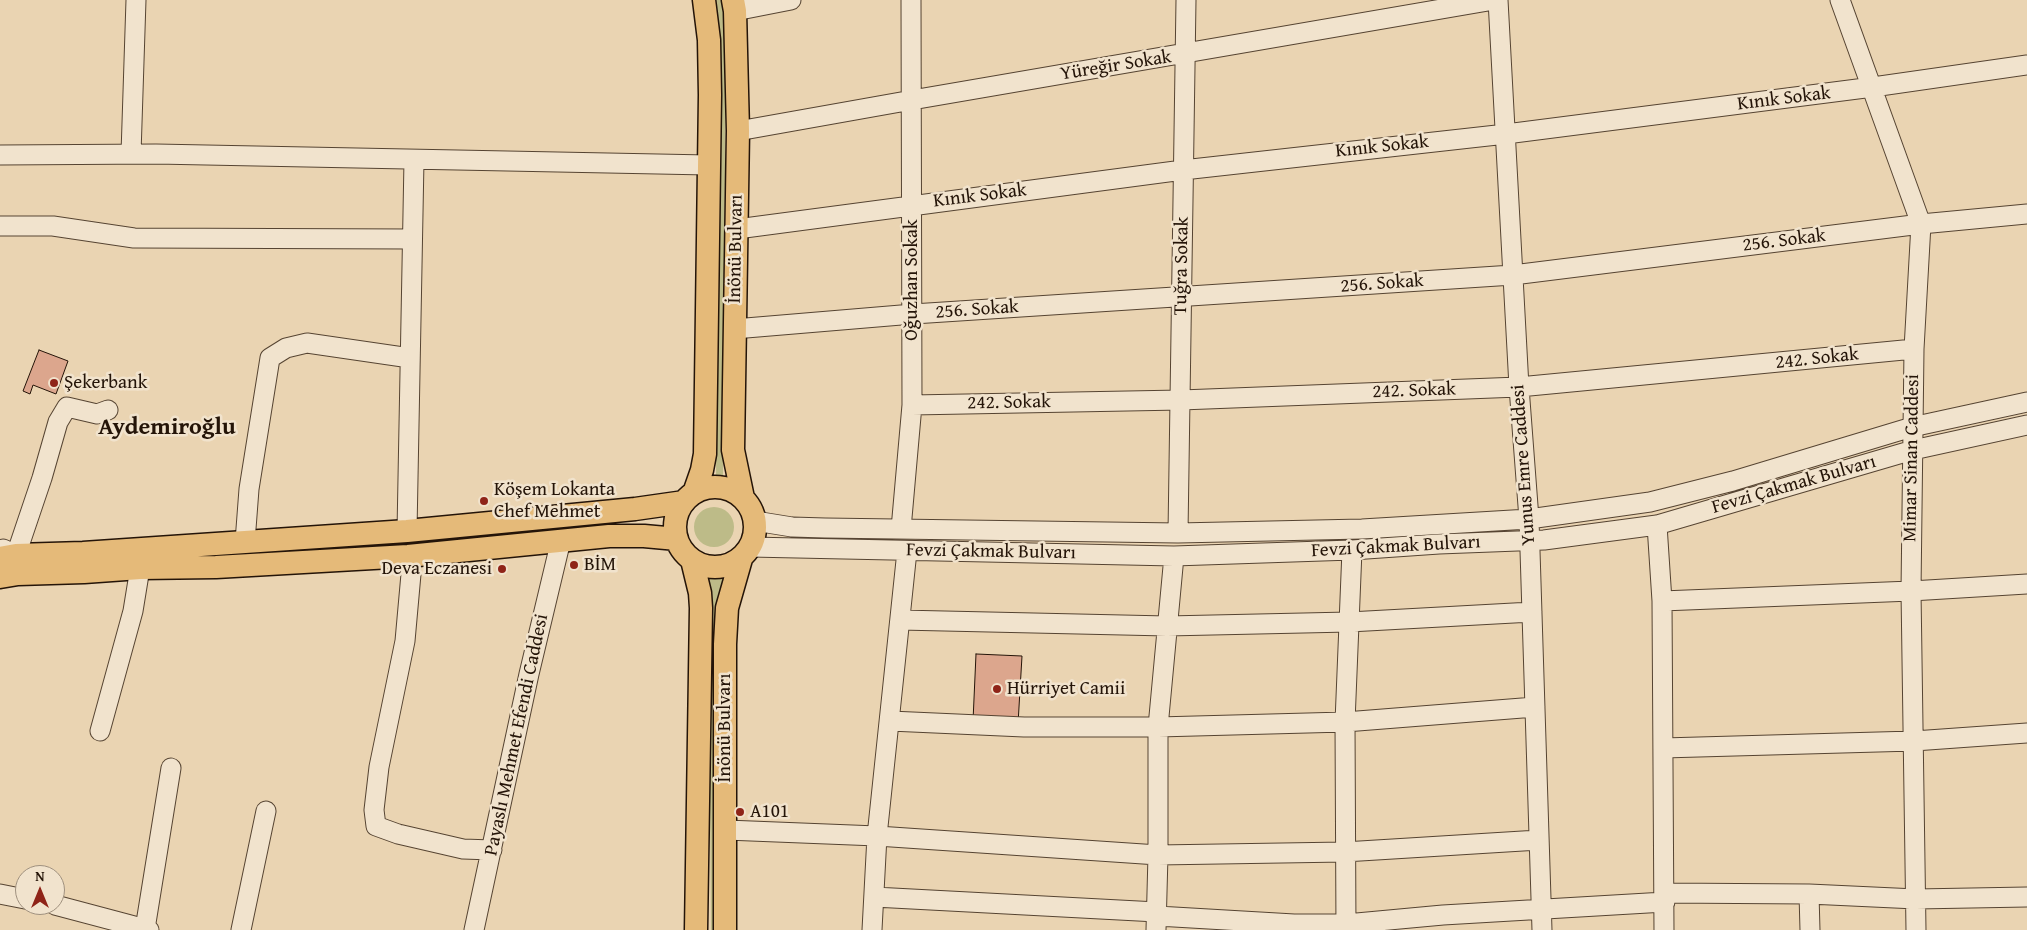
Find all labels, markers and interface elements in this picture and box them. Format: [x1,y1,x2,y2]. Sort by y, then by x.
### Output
street label: Yüreğir Sokak [1059,46,1173,86]
street label: Kınık Sokak [1736,82,1832,116]
street label: Kınık Sokak [1334,131,1430,163]
street label: Kınık Sokak [932,179,1028,213]
street label: İnönü Bulvarı [724,194,748,304]
street label: Tuğra Sokak [1170,217,1194,315]
street label: Oğuzhan Sokak [901,219,923,341]
street label: 256. Sokak [1741,225,1827,257]
street label: 256. Sokak [1340,270,1424,298]
street label: 256. Sokak [935,296,1019,324]
street label: 242. Sokak [1774,343,1860,375]
place label: Şekerbank [64,372,147,394]
street label: Mimar Sinan Caddesi [1899,374,1925,542]
marker: Şekerbank [48,377,60,389]
street label: 242. Sokak [1372,378,1456,404]
street label: Yunus Emre Caddesi [1507,384,1541,546]
street label: 242. Sokak [967,391,1051,415]
district label: Aydemiroğlu [98,414,236,442]
street label: Fevzi Çakmak Bulvarı [1709,451,1879,519]
place label: Köşem Lokanta Chef Mehmet [494,479,615,523]
marker: Köşem Lokanta Chef Mehmet [478,495,490,507]
street label: Fevzi Çakmak Bulvarı [1311,531,1481,563]
street label: Fevzi Çakmak Bulvarı [906,539,1076,565]
place label: BİM [584,554,616,576]
place label: Deva Eczanesi [382,558,492,580]
marker: BİM [568,559,580,571]
marker: Deva Eczanesi [496,563,508,575]
street label: Payaslı Mehmet Efendi Caddesi [480,612,554,858]
street label: İnönü Bulvarı [714,674,736,782]
place label: Hürriyet Camii [1007,678,1125,700]
marker: Hürriyet Camii [991,683,1003,695]
place label: A101 [750,801,789,823]
marker: A101 [734,806,746,818]
north arrow [15,865,65,915]
text: N [35,866,45,886]

